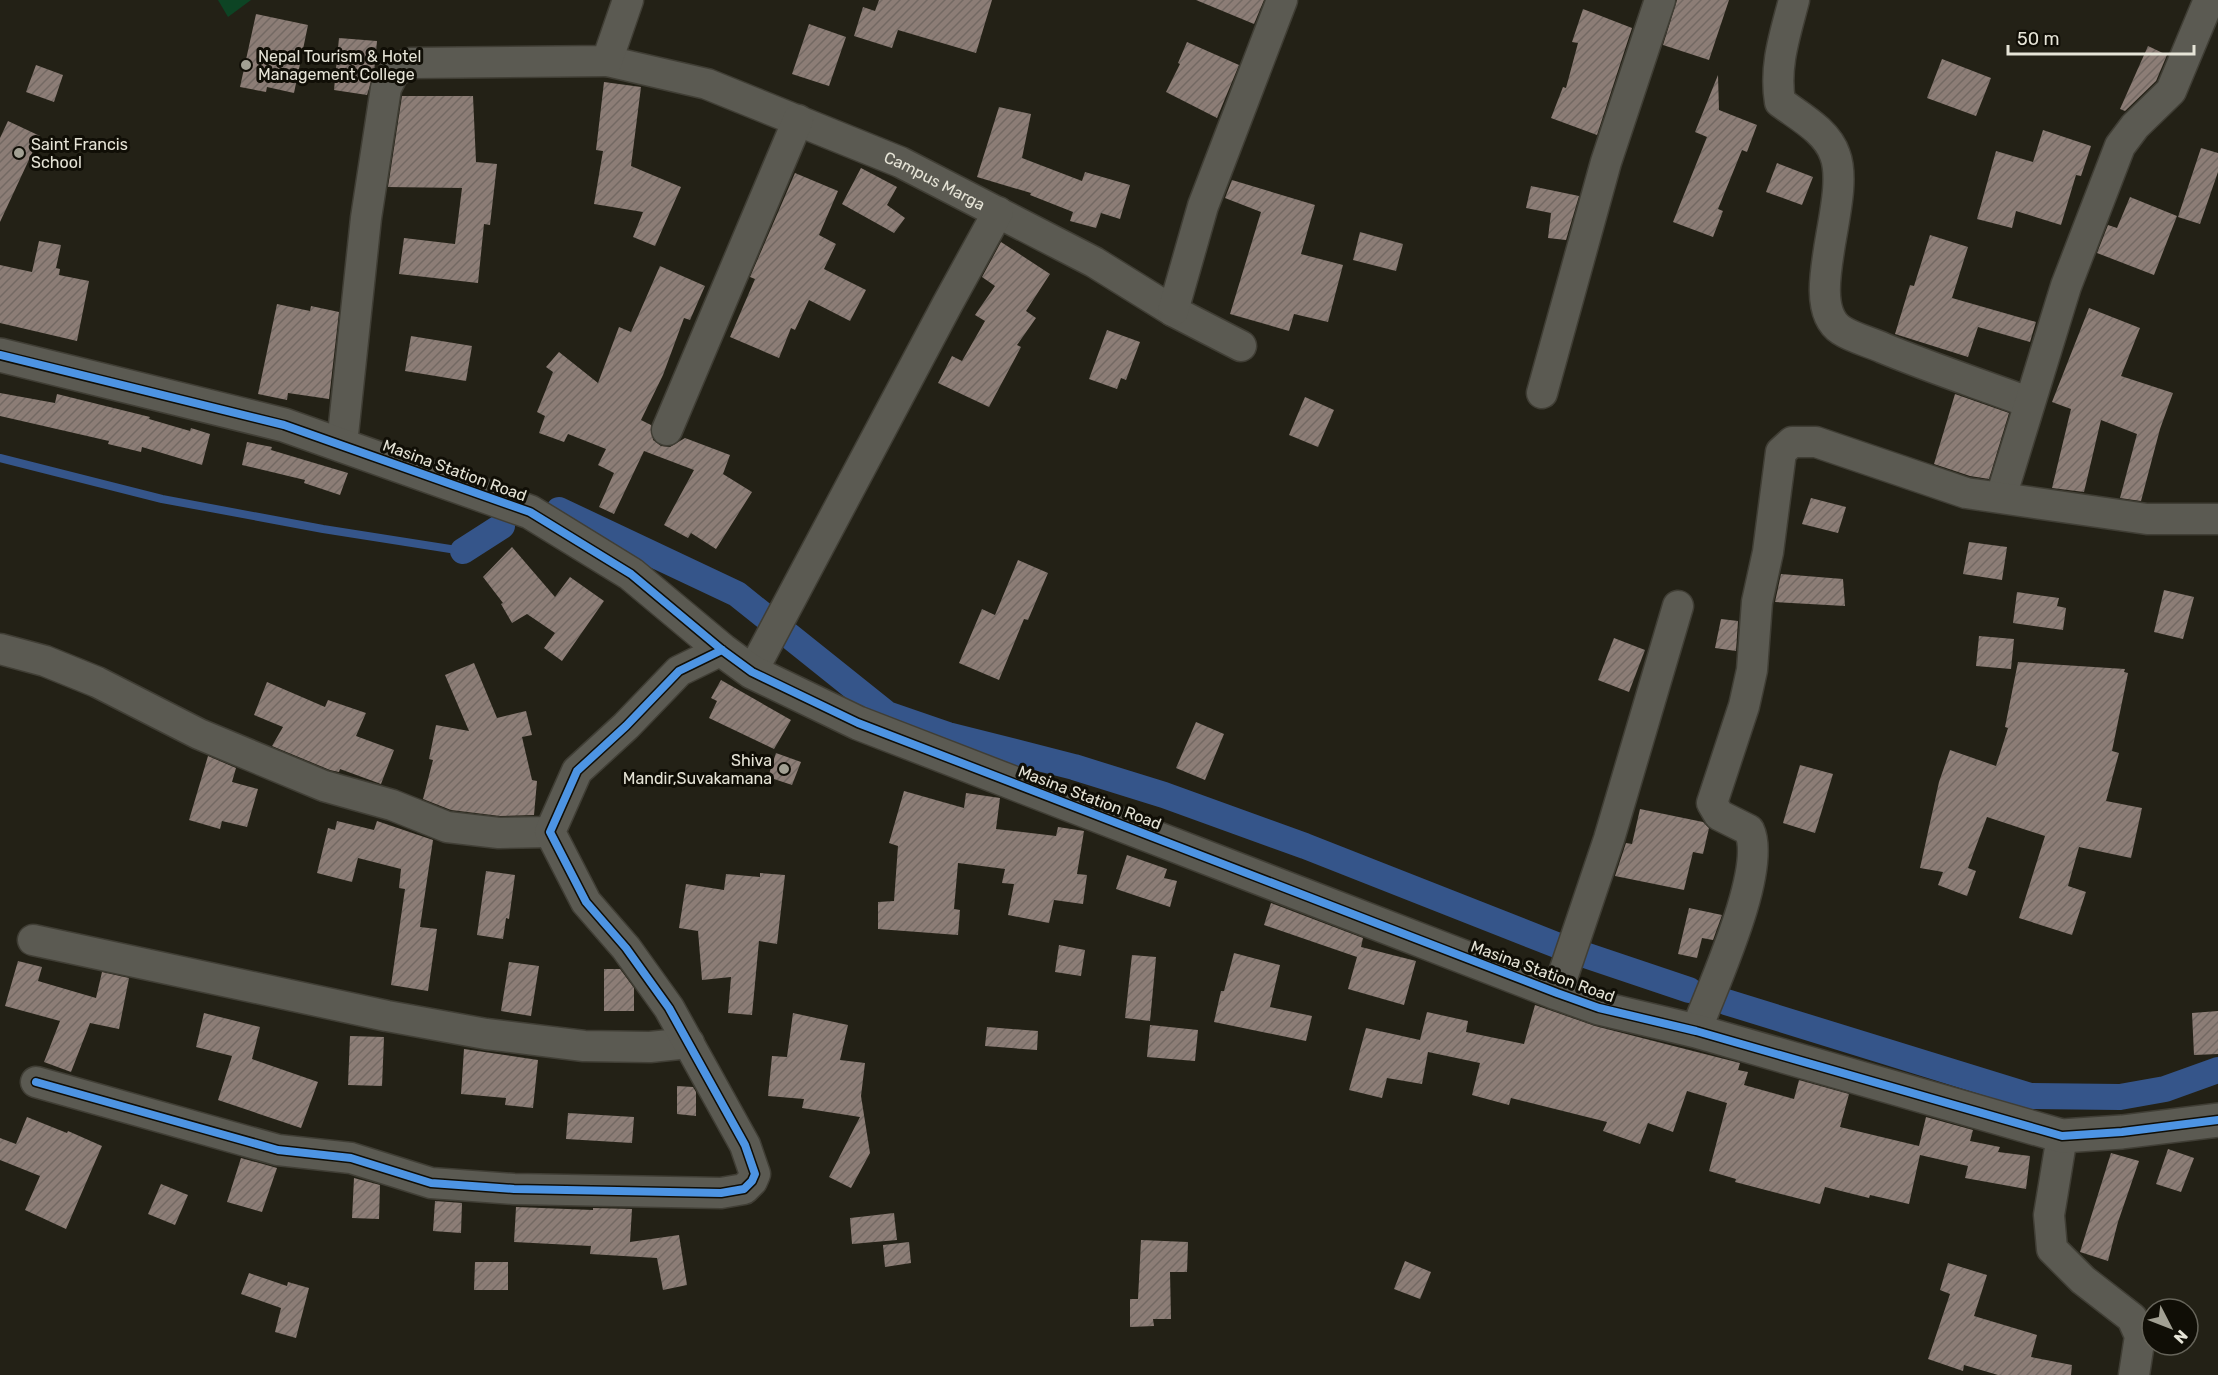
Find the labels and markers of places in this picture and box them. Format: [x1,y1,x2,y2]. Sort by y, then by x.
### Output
place label: Nepal Tourism & Hotel Management College [258,47,421,84]
marker: Nepal Tourism & Hotel Management College [239,58,253,72]
place label: Saint Francis School [31,135,128,172]
marker: Saint Francis School [12,146,26,160]
place label: Shiva Mandir,Suvakamana [623,751,772,788]
marker: Shiva Mandir,Suvakamana [777,762,791,776]

